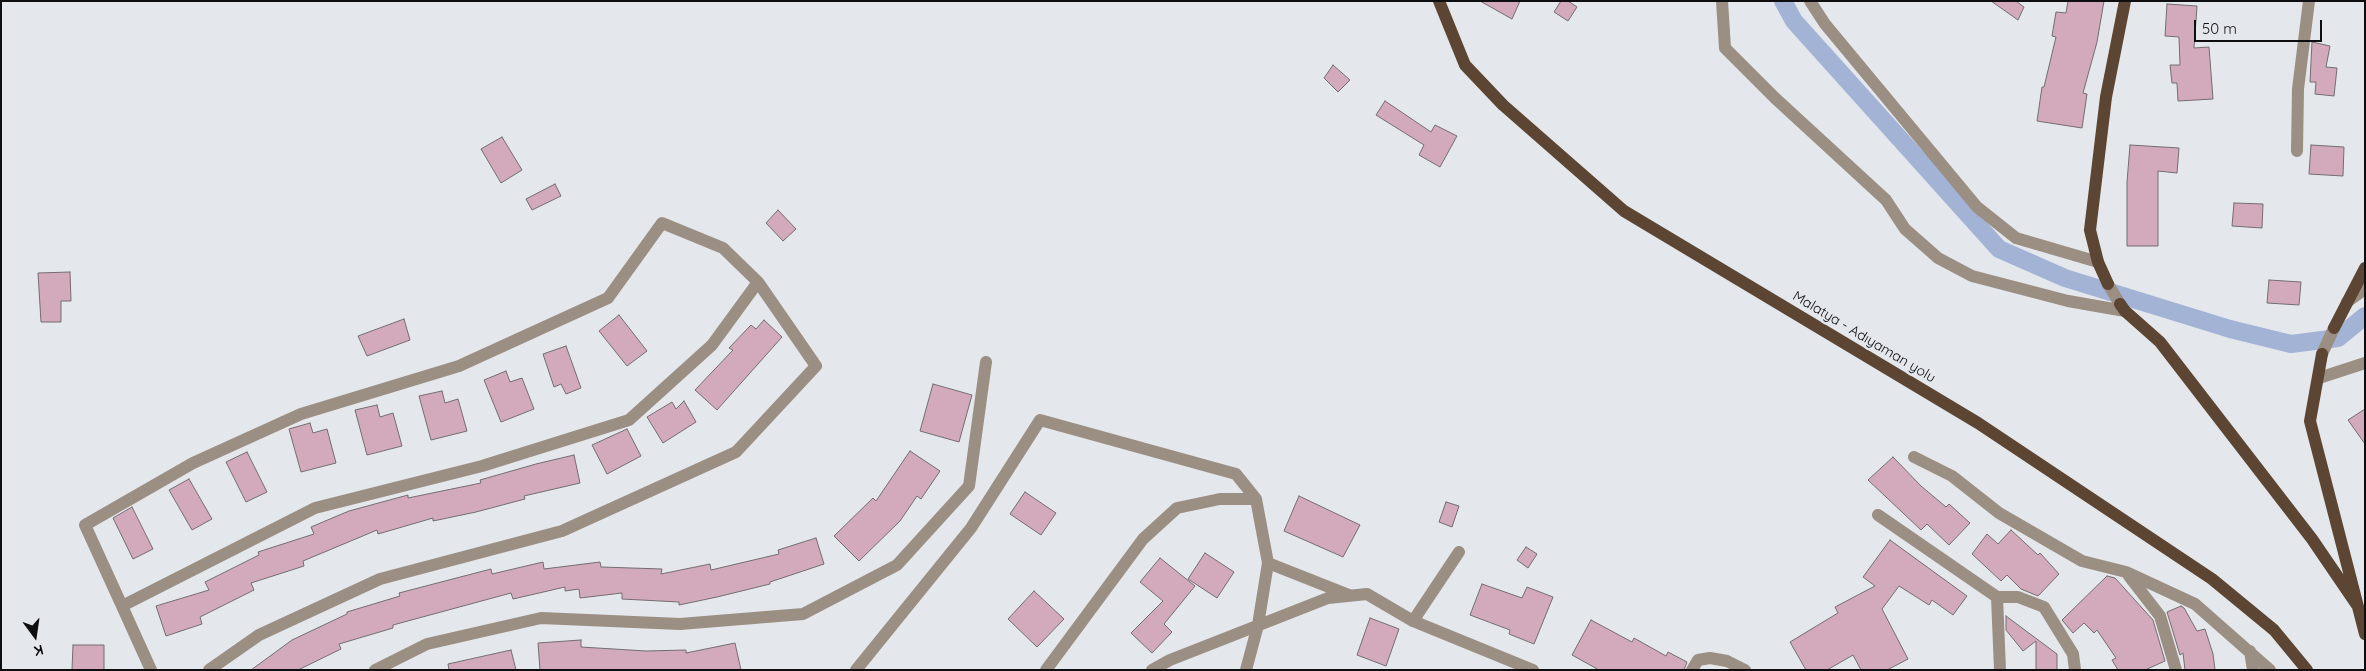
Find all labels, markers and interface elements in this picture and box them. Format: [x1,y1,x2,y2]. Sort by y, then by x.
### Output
scale bar [2196,10,2324,42]
text: 50 m [2202,19,2237,38]
street label: Malatya - Adıyaman yolu [1790,288,1938,386]
north arrow [10,611,60,661]
text: K [32,641,45,660]

